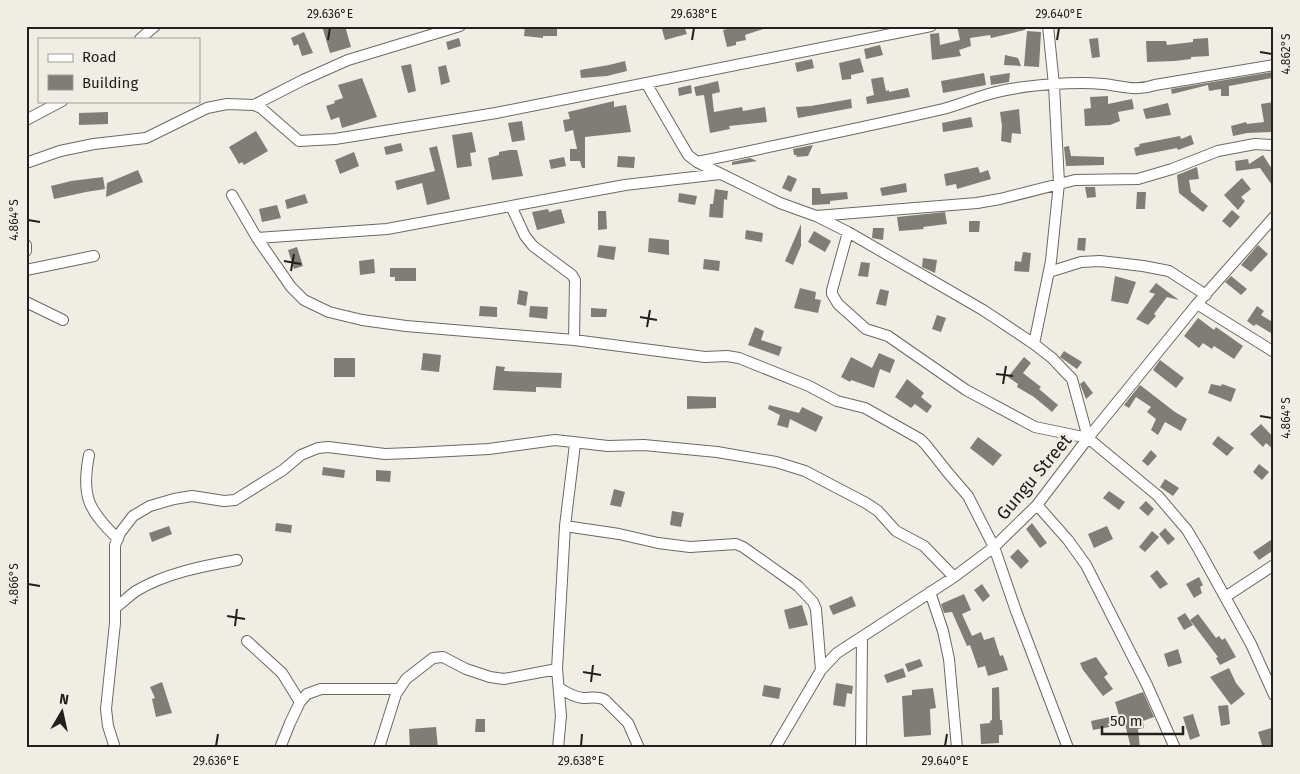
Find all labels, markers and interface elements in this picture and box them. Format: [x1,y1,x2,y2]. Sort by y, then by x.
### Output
text: 29.636°E [307,7,353,21]
text: 29.638°E [671,7,717,21]
text: 29.640°E [1035,7,1083,21]
text: 4.862°S [1279,33,1293,74]
legend [38,38,200,102]
text: Road [82,48,117,66]
text: Building [82,74,138,92]
text: 4.864°S [7,199,21,241]
text: 4.864°S [1279,397,1293,439]
street label: Gungu Street [992,429,1077,525]
text: 4.866°S [7,563,21,605]
north arrow [38,686,88,736]
text: N [58,691,70,709]
scale bar [1102,704,1184,736]
text: 50 m [1110,712,1143,730]
text: 29.636°E [193,754,239,768]
text: 29.638°E [558,754,604,768]
text: 29.640°E [921,754,969,768]

